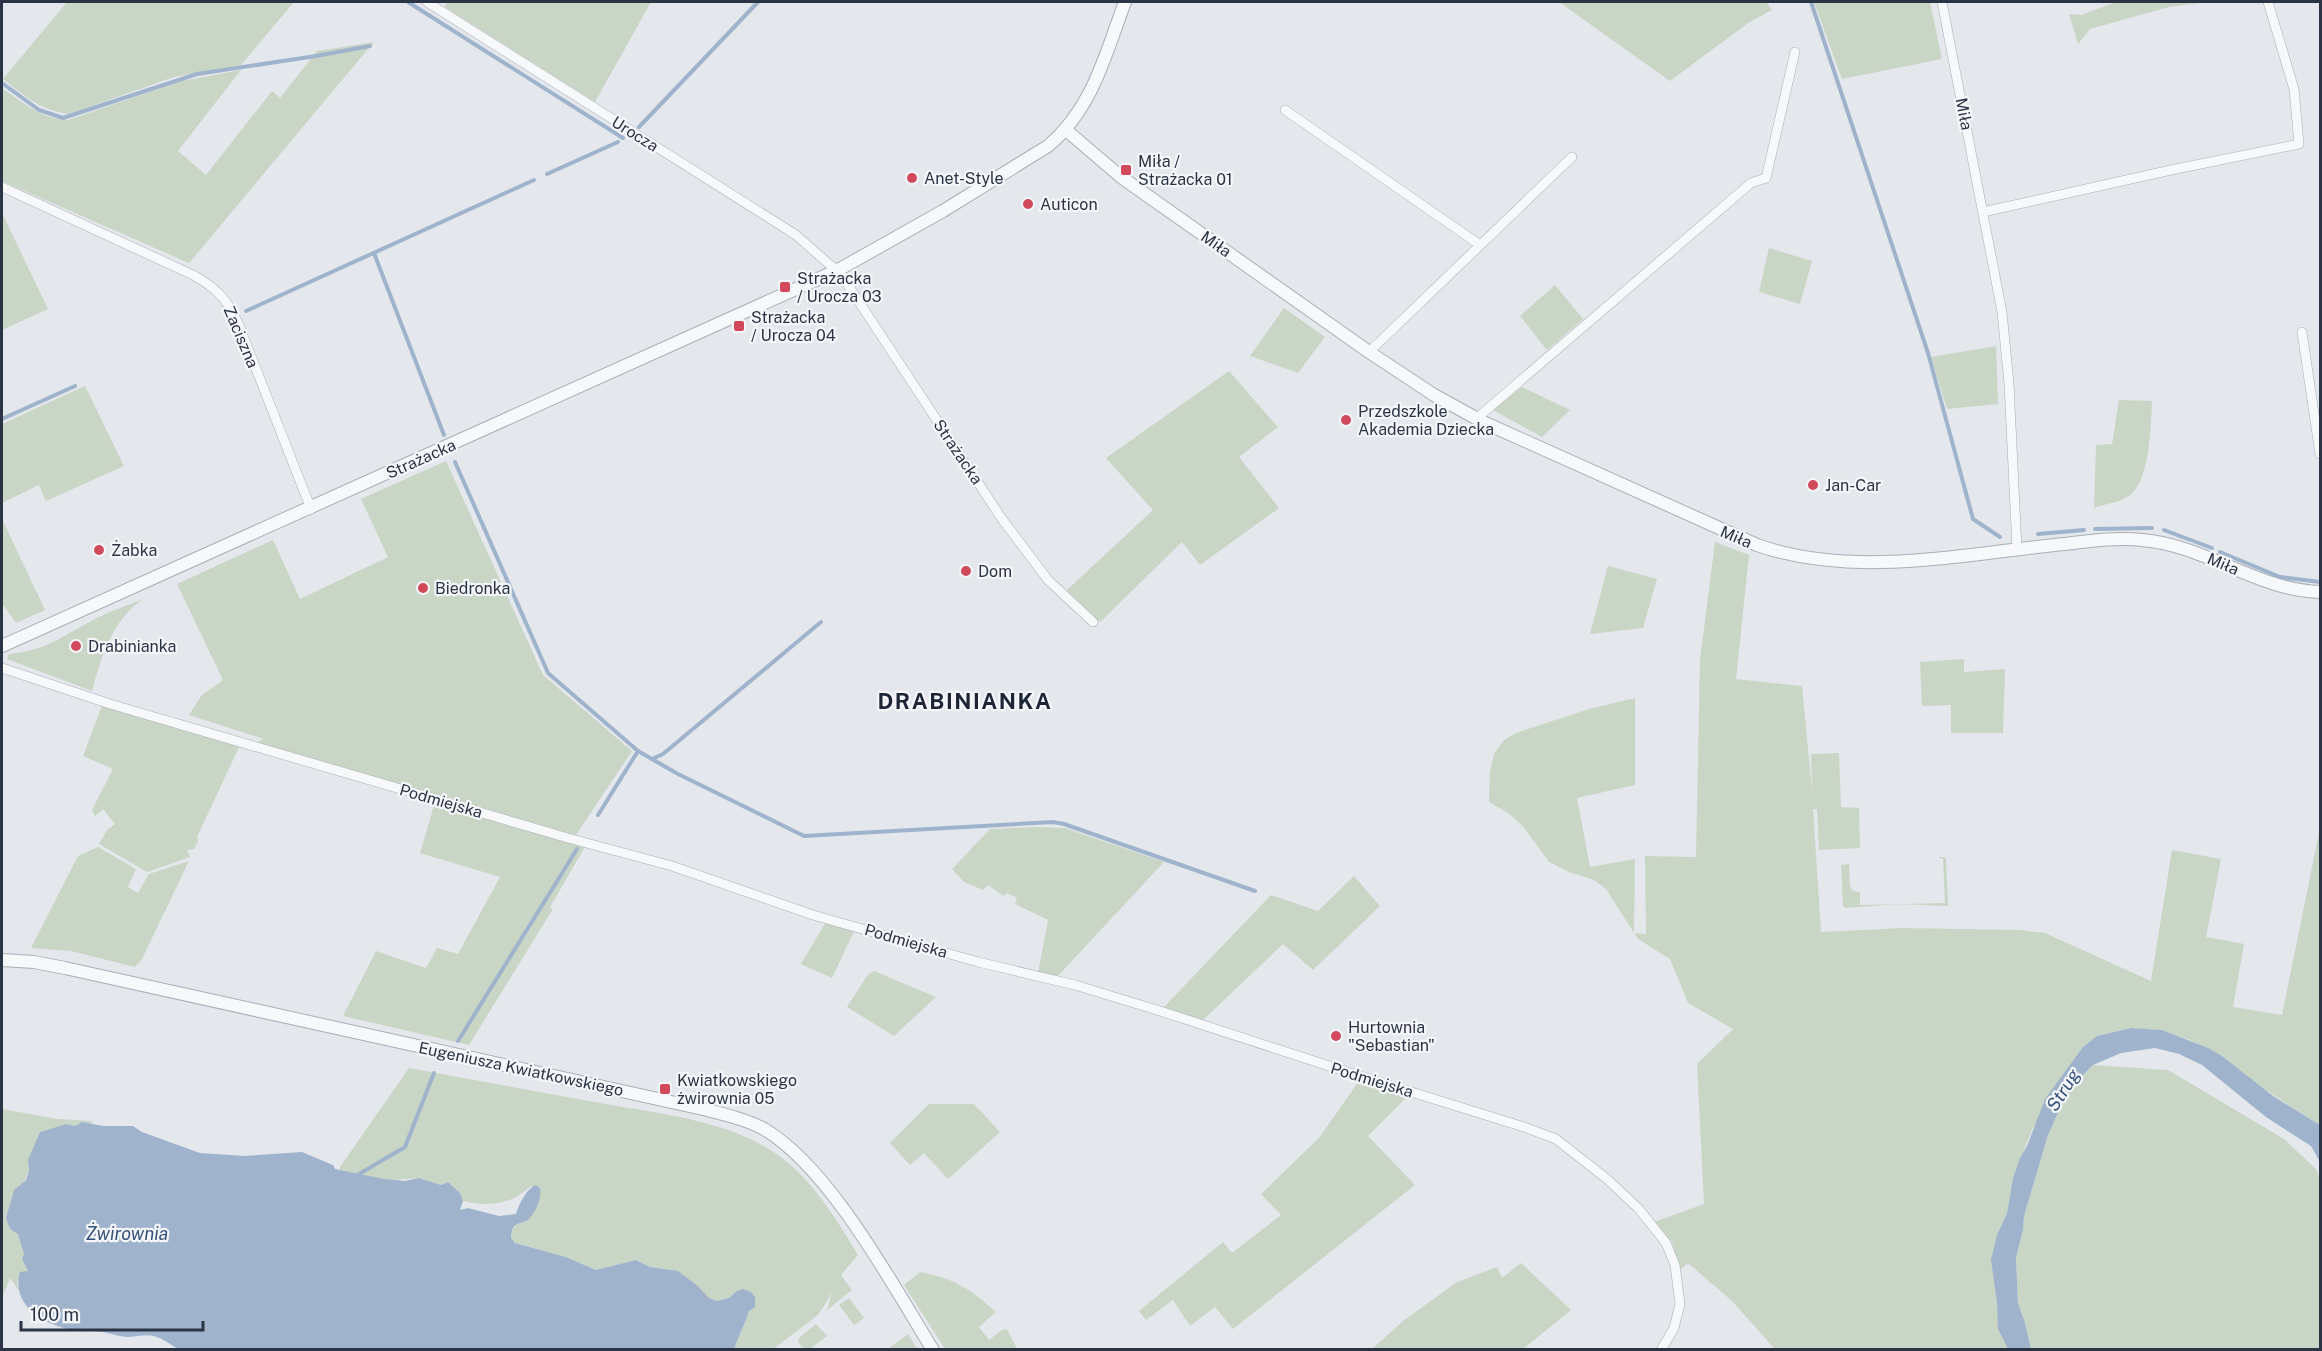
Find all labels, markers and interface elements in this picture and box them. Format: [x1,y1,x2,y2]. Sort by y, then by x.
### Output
street label: Miła [1952,96,1976,132]
street label: Urocza [608,112,662,156]
place label: Miła / Strażacka 01 [1138,152,1232,189]
marker: Miła / Strażacka 01 [1119,163,1133,177]
place label: Anet-Style [924,169,1004,188]
marker: Anet-Style [905,171,919,185]
place label: Auticon [1040,195,1098,214]
marker: Auticon [1021,197,1035,211]
street label: Miła [1197,227,1235,261]
place label: Strażacka / Urocza 03 [797,269,882,306]
marker: Strażacka / Urocza 03 [778,280,792,294]
street label: Zaciszna [219,303,263,371]
place label: Strażacka / Urocza 04 [751,308,836,345]
marker: Strażacka / Urocza 04 [732,319,746,333]
place label: Przedszkole Akademia Dziecka [1358,402,1494,439]
marker: Przedszkole Akademia Dziecka [1339,413,1353,427]
street label: Strażacka [929,416,987,488]
street label: Strażacka [383,435,459,483]
place label: Jan-Car [1825,476,1881,495]
marker: Jan-Car [1806,478,1820,492]
street label: Miła [1717,522,1755,552]
place label: Żabka [111,540,157,560]
marker: Żabka [92,543,106,557]
street label: Miła [2204,549,2242,579]
place label: Dom [978,562,1012,581]
marker: Dom [959,564,973,578]
place label: Biedronka [435,579,510,598]
marker: Biedronka [416,581,430,595]
place label: Drabinianka [88,637,176,656]
marker: Drabinianka [69,639,83,653]
district label: DRABINIANKA [877,688,1053,714]
street label: Podmiejska [397,780,485,822]
street label: Podmiejska [862,920,950,962]
place label: Hurtownia "Sebastian" [1348,1018,1435,1055]
marker: Hurtownia "Sebastian" [1329,1029,1343,1043]
street label: Eugeniusza Kwiatkowskiego [417,1038,625,1100]
street label: Podmiejska [1328,1058,1416,1102]
water label: Strug [2042,1065,2084,1115]
place label: Kwiatkowskiego żwirownia 05 [677,1071,797,1108]
marker: Kwiatkowskiego żwirownia 05 [658,1082,672,1096]
water label: Żwirownia [86,1222,168,1244]
scale bar [21,1294,202,1332]
text: 100 m [30,1304,79,1325]

